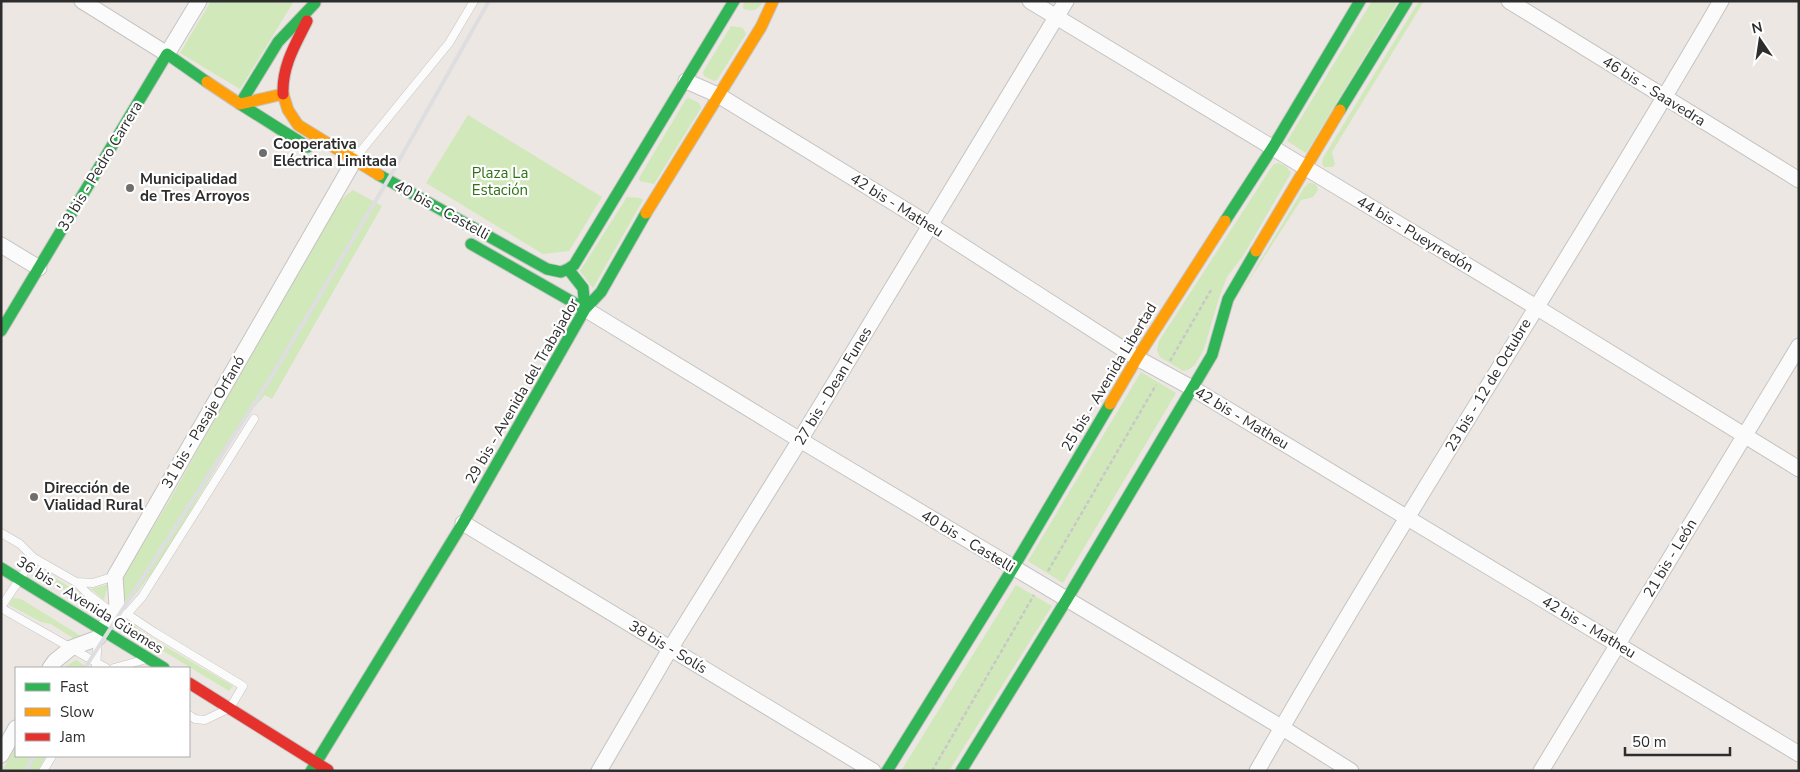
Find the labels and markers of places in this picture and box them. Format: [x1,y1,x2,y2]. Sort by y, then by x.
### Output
place label: Cooperativa Eléctrica Limitada [273,134,397,171]
marker: Cooperativa Eléctrica Limitada [257,147,269,159]
place label: Municipalidad de Tres Arroyos [140,169,250,206]
marker: Municipalidad de Tres Arroyos [124,182,136,194]
place label: Dirección de Vialidad Rural [43,478,144,515]
marker: Dirección de Vialidad Rural [28,491,40,503]

